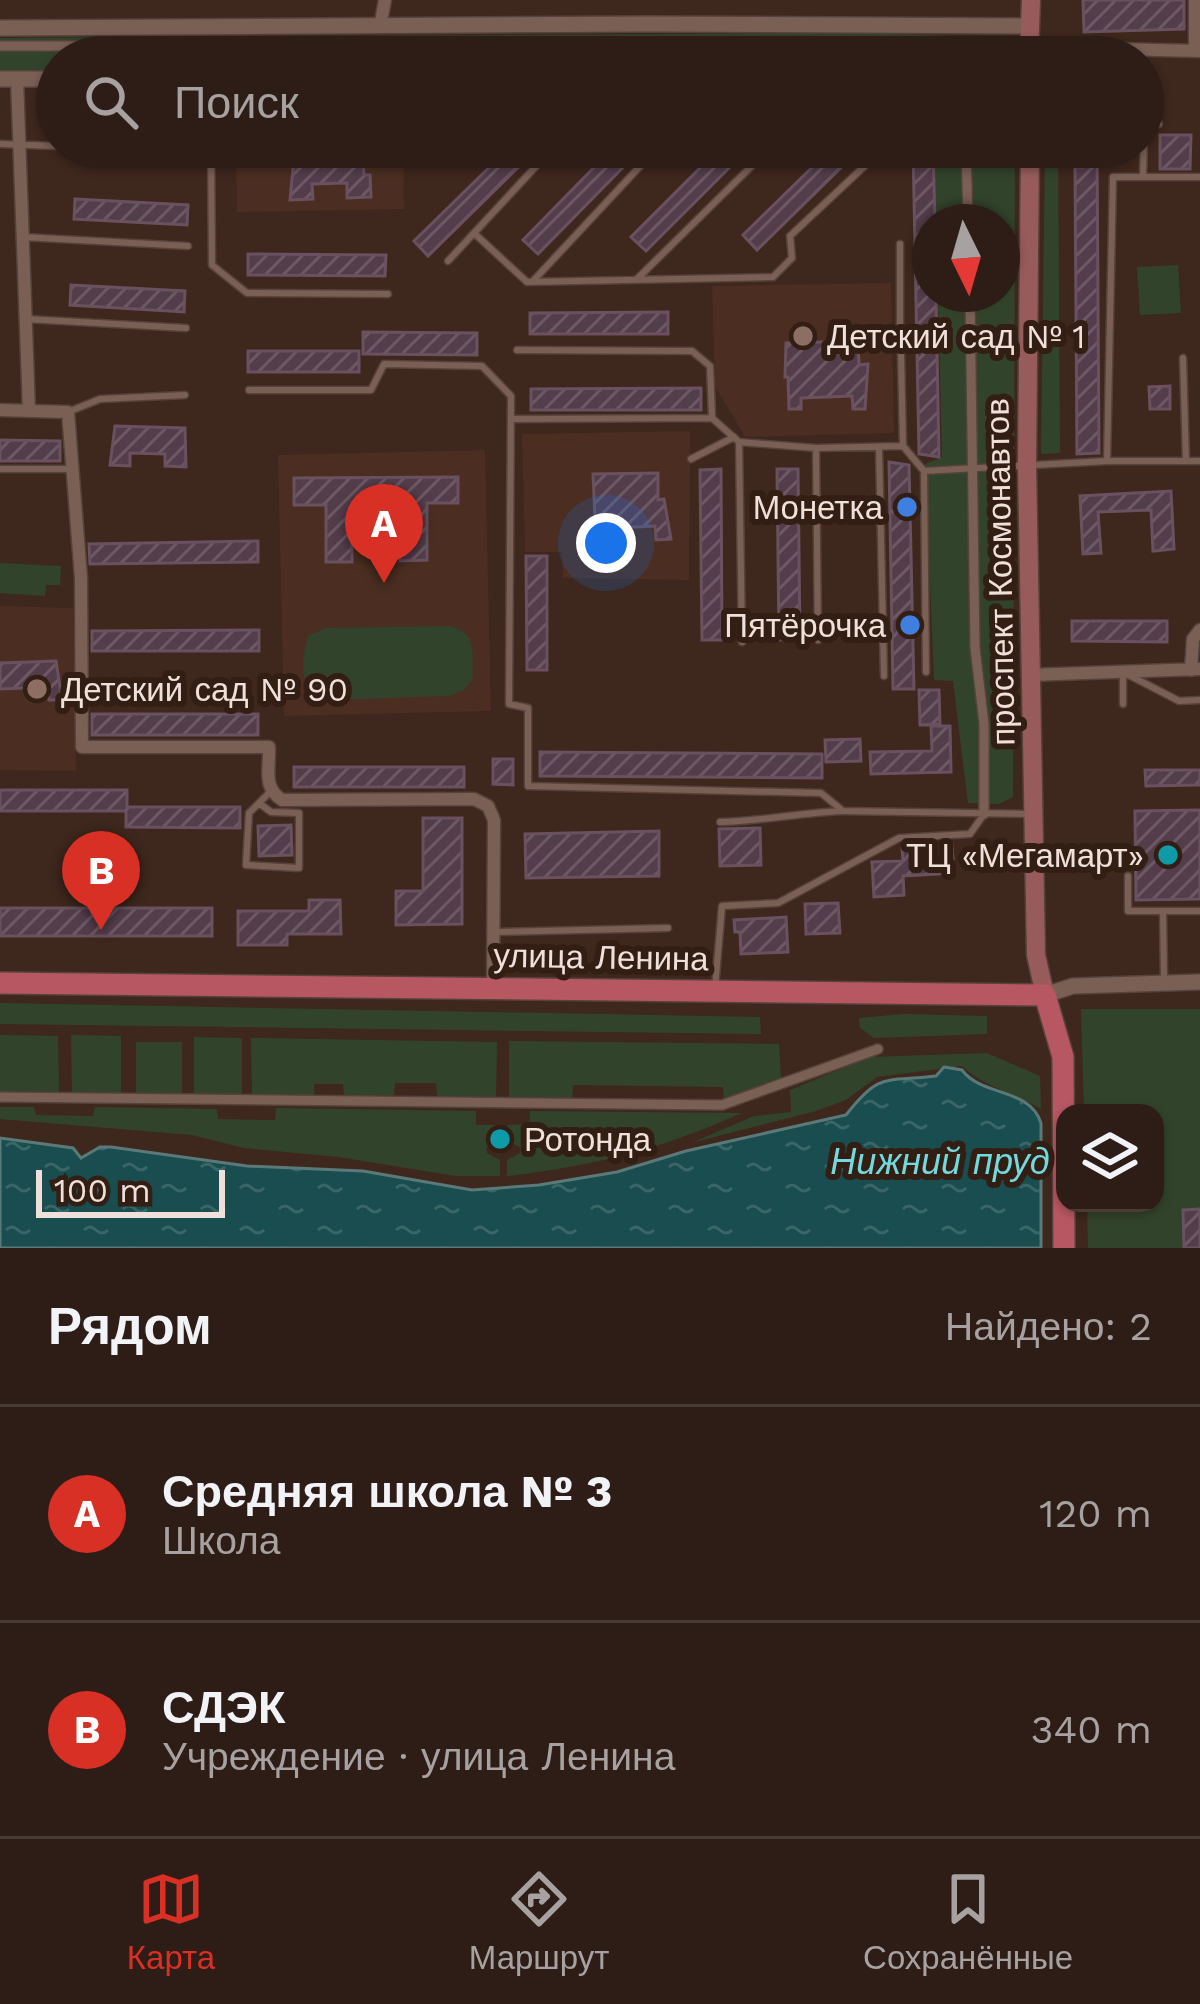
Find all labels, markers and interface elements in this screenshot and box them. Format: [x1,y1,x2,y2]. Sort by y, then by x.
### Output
search box [36,36,1164,168]
icon: search [78,69,144,135]
text: Поиск [174,76,299,129]
north arrow [912,204,1020,312]
place label: Детский сад № 1 [827,317,1085,356]
marker: Детский сад № 1 [790,323,816,349]
street label: проспект Космонавтов [977,398,1023,746]
pin: A [345,484,423,583]
place label: Монетка [753,488,884,527]
marker: Монетка [894,494,920,520]
your location [576,513,636,573]
place label: Пятёрочка [724,606,887,645]
marker: Пятёрочка [897,612,923,638]
place label: Детский сад № 90 [61,670,348,709]
marker: Детский сад № 90 [24,676,50,702]
pin: B [62,831,140,930]
place label: ТЦ «Мегамарт» [906,836,1144,875]
marker: ТЦ «Мегамарт» [1155,842,1181,868]
street label: улица Ленина [493,936,710,978]
map controls [1056,1104,1164,1212]
button: layers [1056,1104,1164,1212]
place label: Ротонда [524,1120,652,1159]
marker: Ротонда [487,1126,513,1152]
water label: Нижний пруд [830,1141,1050,1183]
scale bar [36,1164,225,1217]
text: 100 m [54,1171,151,1210]
text: Рядом [48,1297,212,1356]
text: Найдено: 2 [945,1304,1152,1349]
text: Средняя школа № 3 [162,1465,612,1518]
text: A [74,1491,100,1536]
text: 120 m [1039,1491,1152,1536]
text: Школа [162,1518,281,1563]
text: СДЭК [162,1681,285,1734]
text: B [74,1707,100,1752]
text: 340 m [1031,1707,1152,1752]
text: Учреждение · улица Ленина [162,1734,675,1779]
tab: Карта [127,1866,215,1977]
tab: Маршрут [469,1866,609,1977]
tab: Сохранённые [863,1866,1073,1977]

